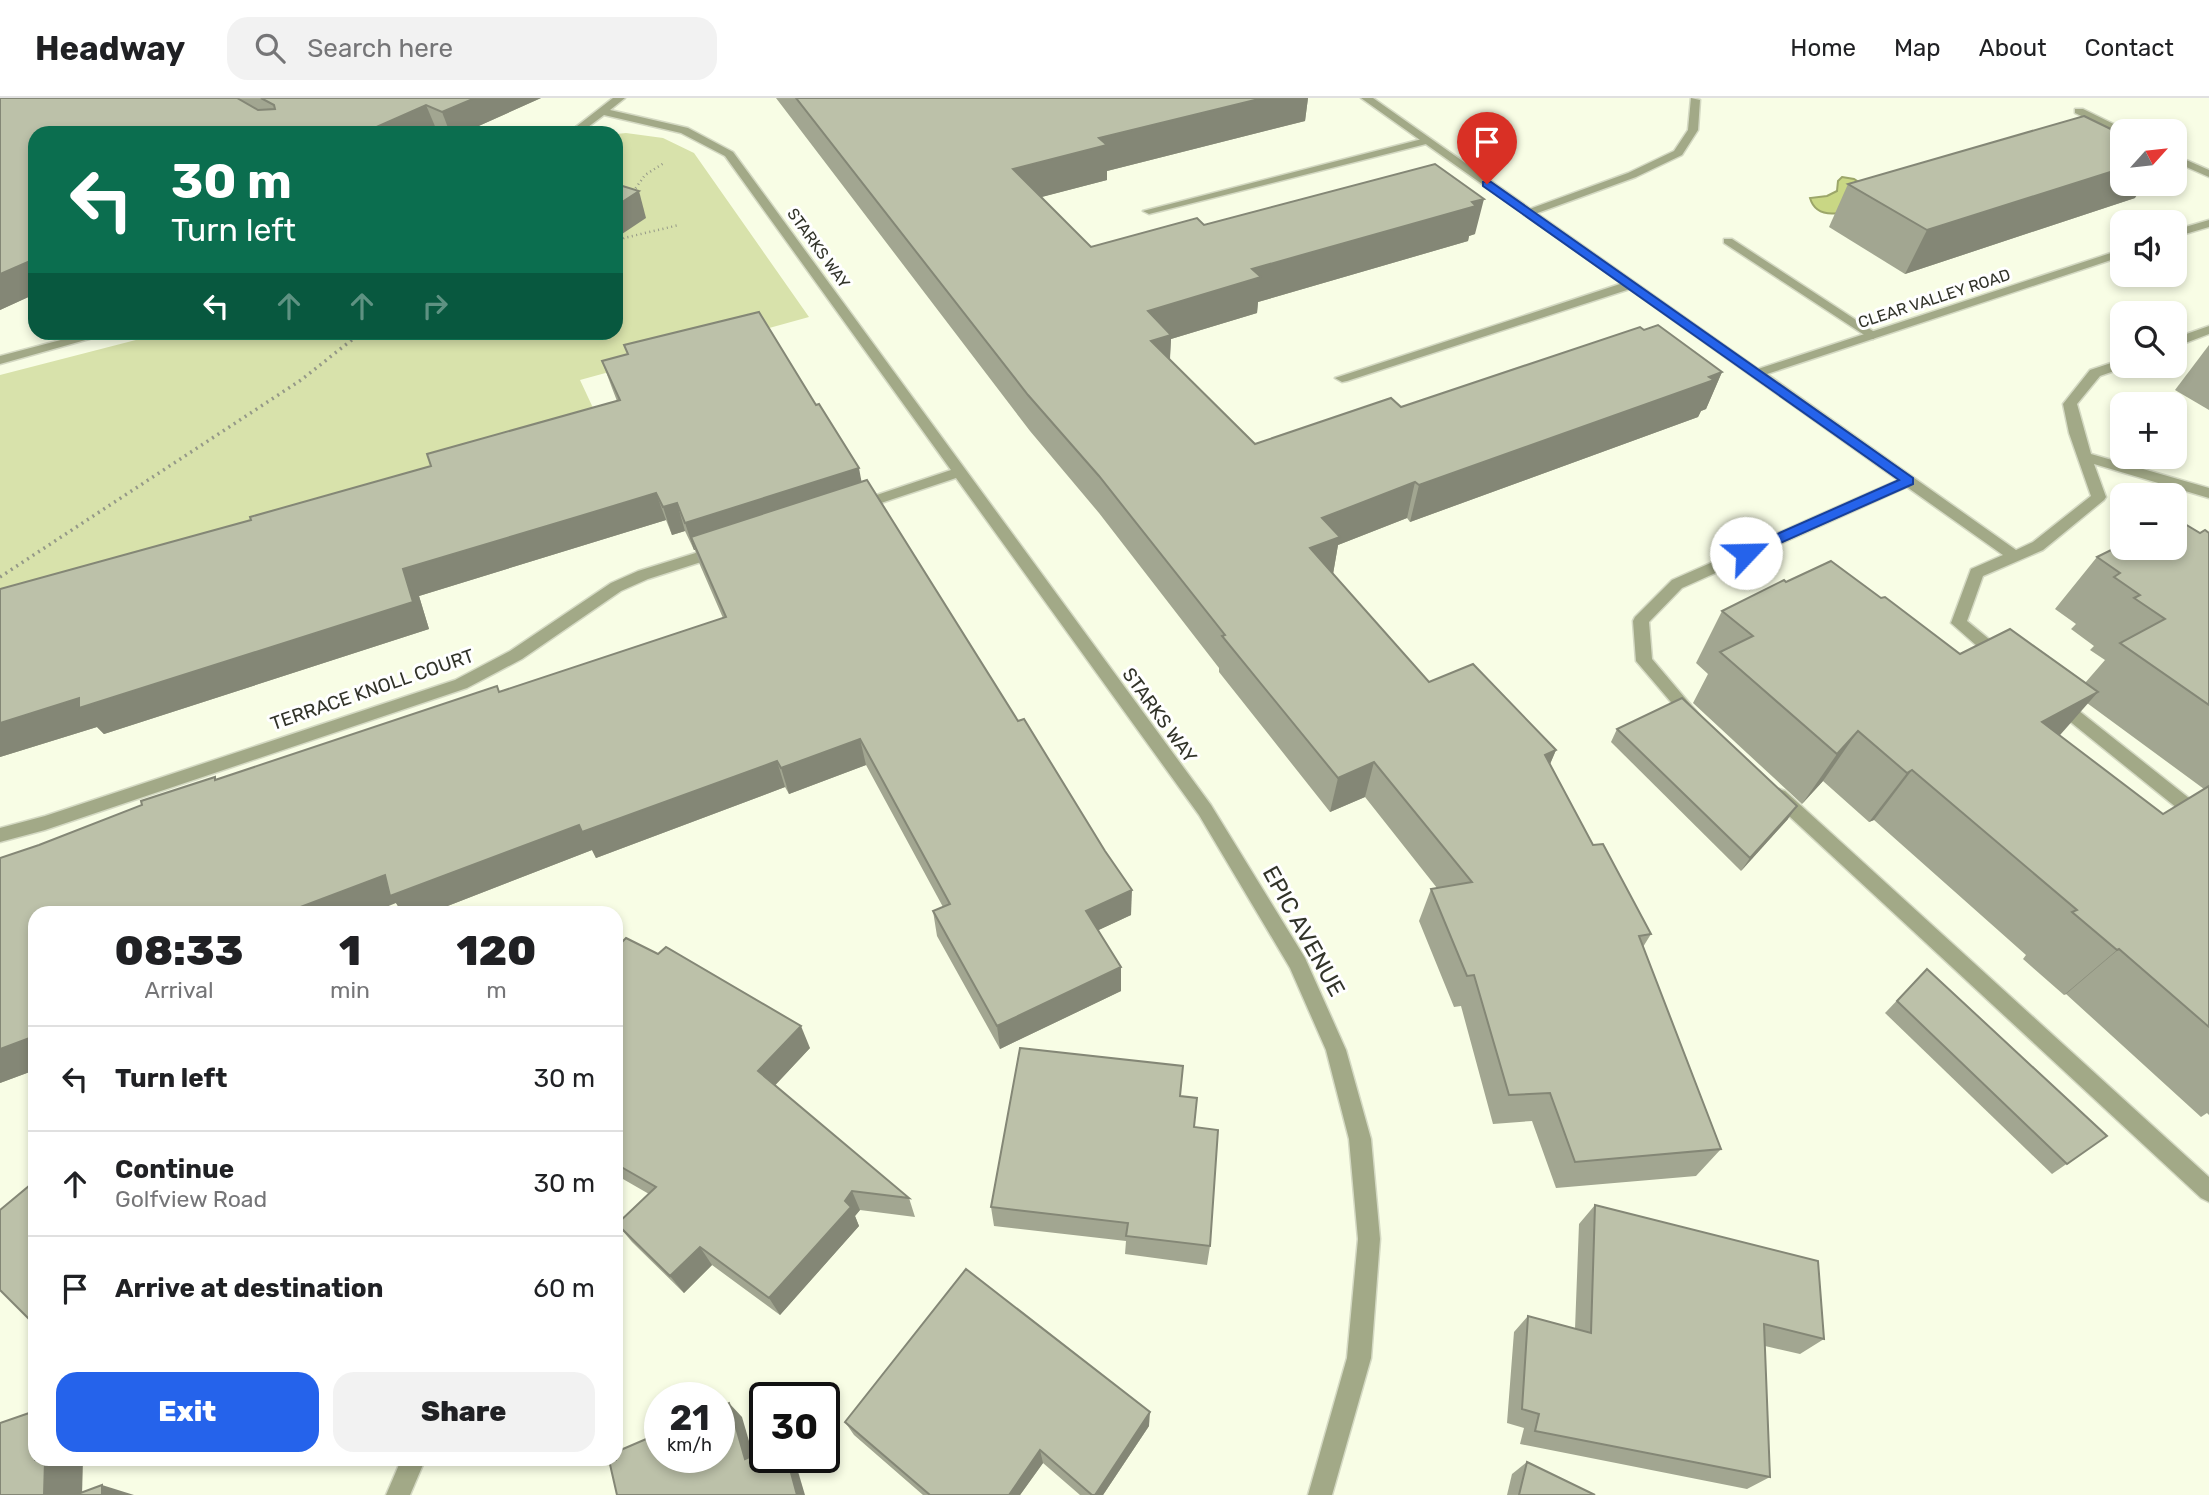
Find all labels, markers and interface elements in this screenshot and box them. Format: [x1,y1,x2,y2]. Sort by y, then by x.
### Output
search box [227,17,717,80]
text: Headway [35,29,185,68]
icon: search [251,29,289,67]
text: Search here [307,33,453,64]
text: Home [1790,34,1856,62]
text: Map [1894,34,1941,62]
text: About [1979,34,2047,62]
text: Contact [2085,34,2174,62]
pin [1457,112,1517,184]
north arrow [2110,119,2188,196]
map controls [2110,119,2187,560]
icon: arrive [1468,123,1506,161]
text: 30 m [171,152,292,210]
icon: left [56,154,147,245]
street label: STARKS WAY [783,205,854,292]
button: sound [2110,210,2187,287]
text: Turn left [171,211,296,249]
street label: CLEAR VALLEY ROAD [1856,265,2013,332]
icon: left [197,287,235,325]
icon: ahead [270,287,308,325]
icon: ahead [343,287,381,325]
icon: right [416,287,454,325]
button: search [2110,301,2187,378]
button: + [2110,392,2187,469]
button: − [2110,483,2187,560]
position arrow [1709,516,1783,590]
street label: TERRACE KNOLL COURT [267,644,477,735]
street label: STARKS WAY [1117,663,1202,767]
street label: EPIC AVENUE [1257,861,1351,1001]
text: 08:33 [115,926,243,976]
text: 1 [339,926,361,976]
text: 120 [457,926,536,976]
text: Arrival [144,976,214,1004]
text: min [330,976,370,1004]
text: m [486,976,507,1004]
icon: left [56,1060,94,1098]
text: Turn left [115,1063,227,1094]
text: 30 m [533,1063,595,1094]
text: Continue [115,1154,234,1185]
icon: ahead [56,1165,94,1203]
text: 30 m [533,1168,595,1199]
text: Golfview Road [115,1185,267,1213]
icon: arrive [56,1270,94,1308]
text: Arrive at destination [115,1273,383,1304]
text: 60 m [533,1273,595,1304]
button: Exit [56,1372,319,1452]
button: Share [333,1372,595,1452]
speed limit sign: 30 [749,1382,840,1473]
text: 21 [669,1397,710,1439]
text: km/h [667,1434,712,1456]

